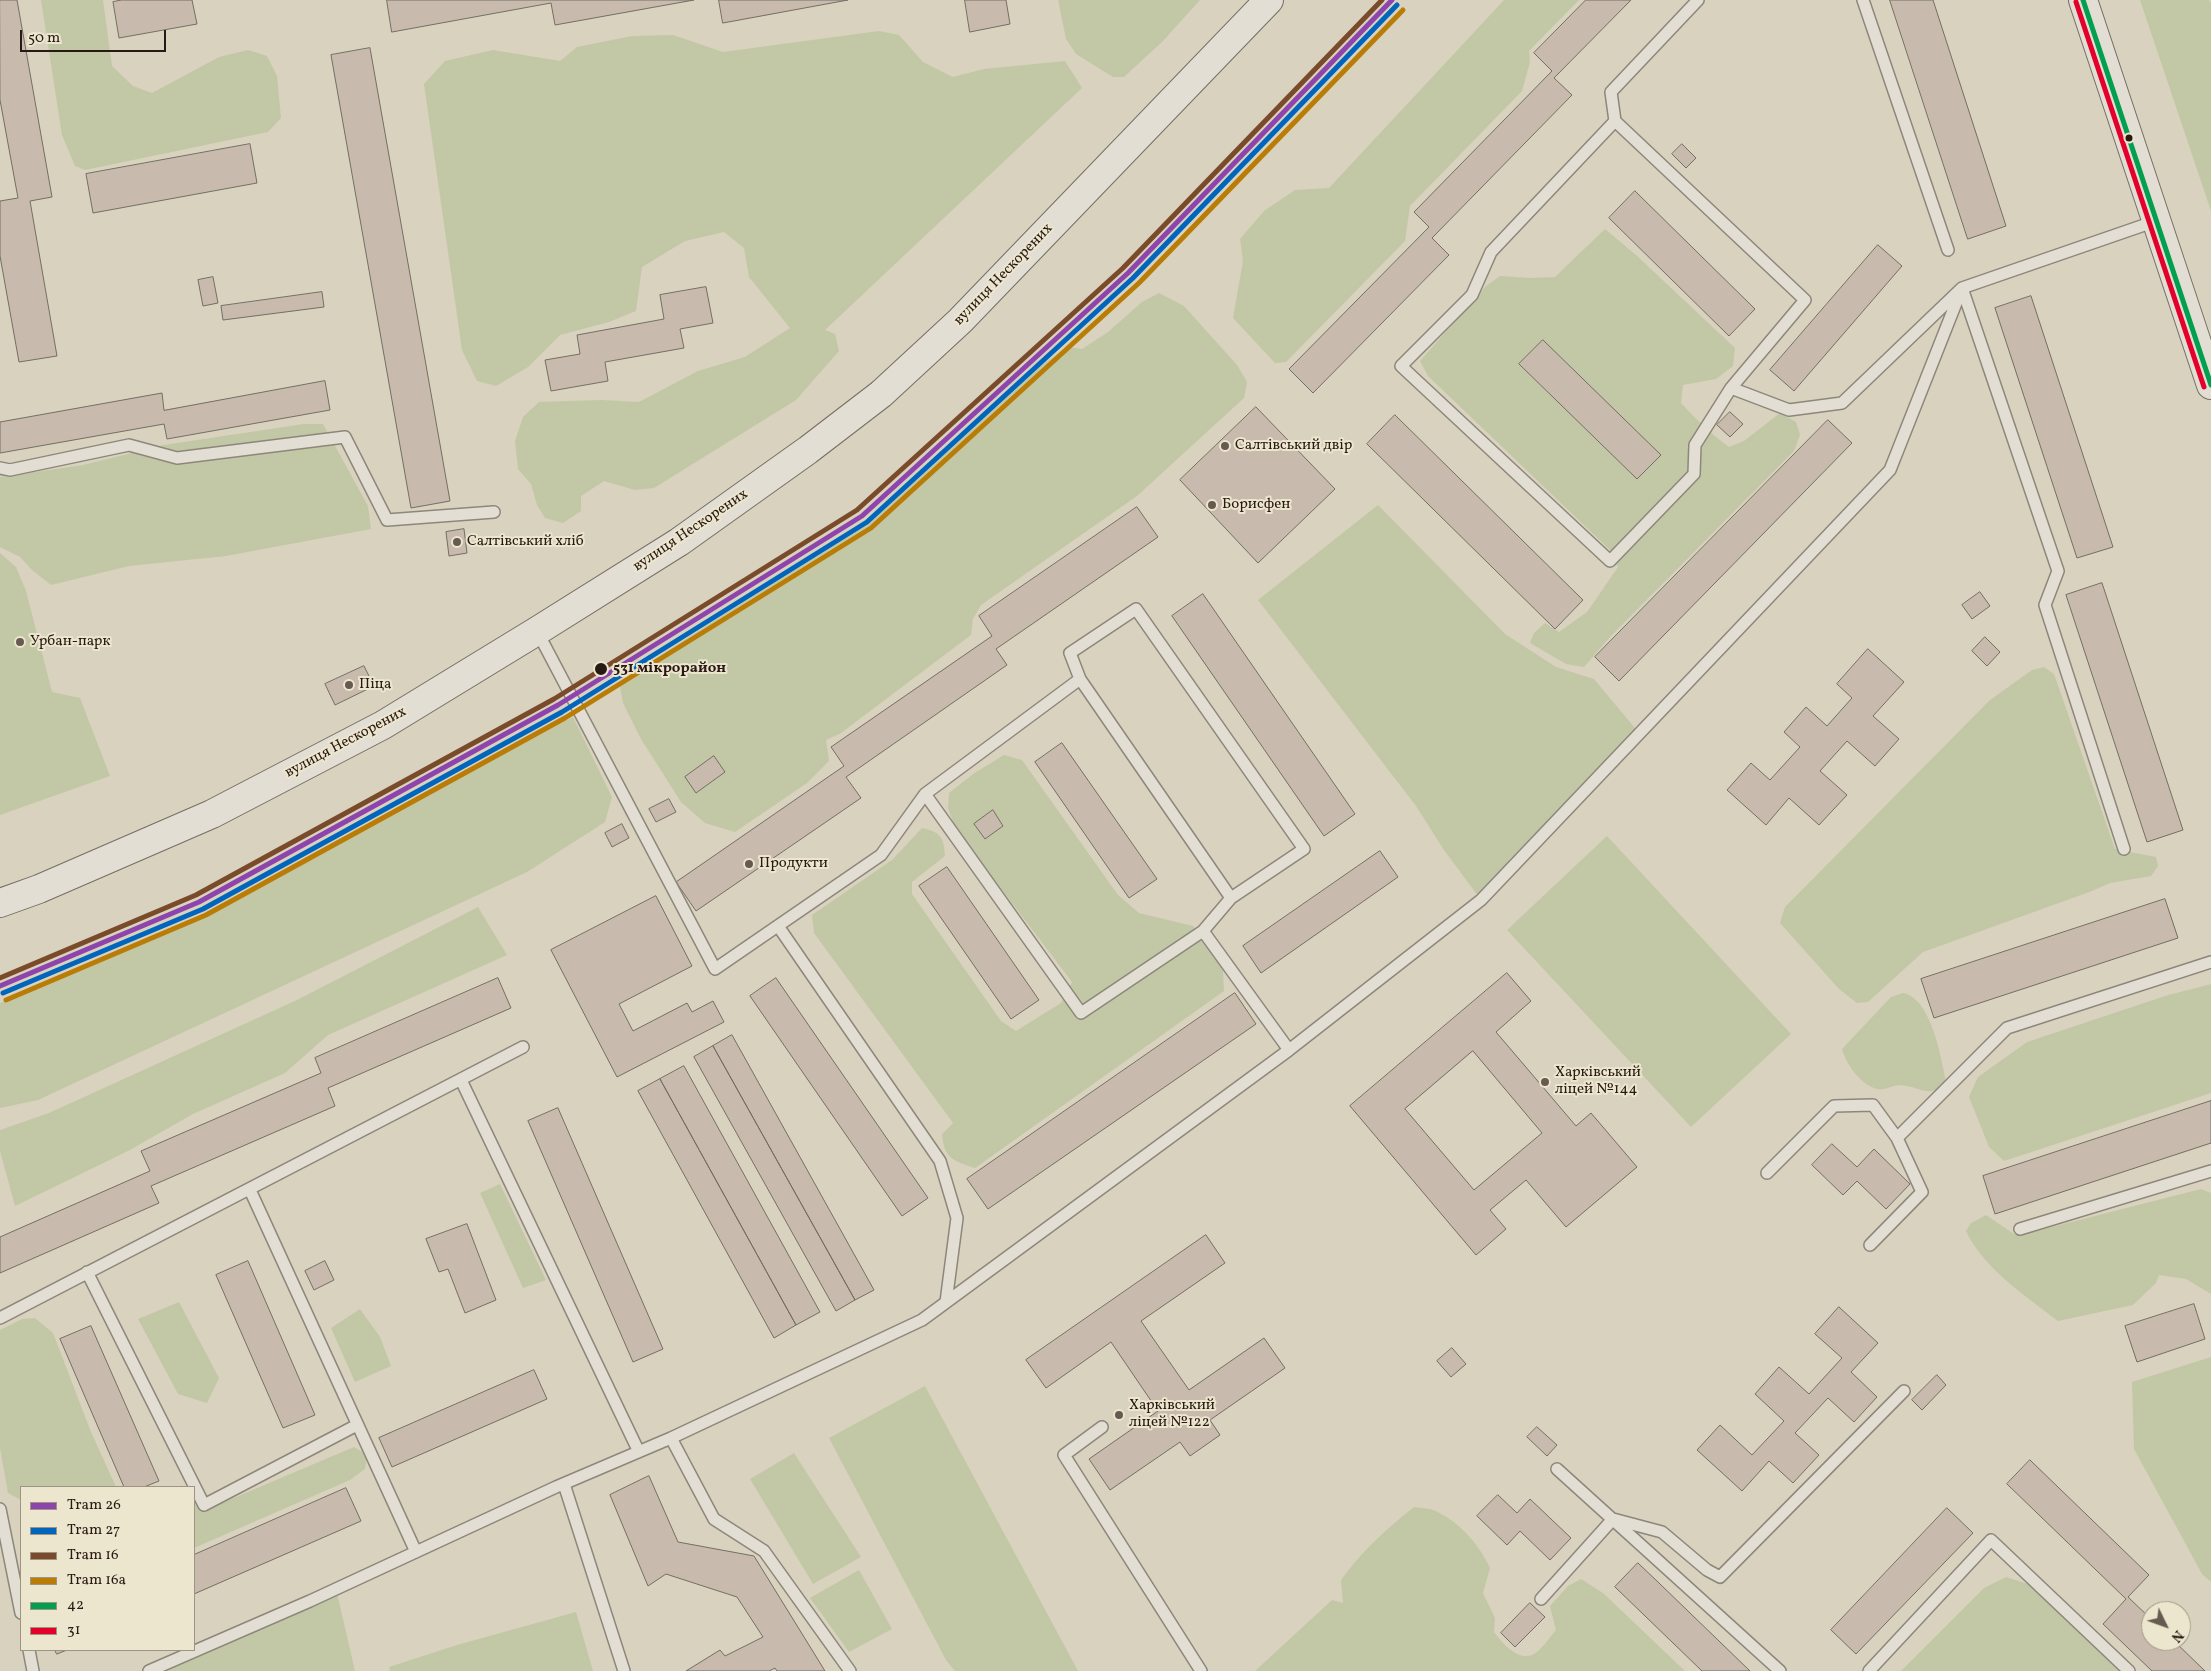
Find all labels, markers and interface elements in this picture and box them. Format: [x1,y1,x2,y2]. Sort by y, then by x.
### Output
scale bar [22,20,169,52]
text: 50 m [28,28,60,49]
unlabelled marker [2124,133,2134,143]
street label: вулиця Нескорених [951,220,1057,330]
place label: Салтівський двір [1235,437,1352,455]
marker: Салтівський двір [1219,440,1231,452]
street label: вулиця Нескорених [630,486,752,576]
place label: Борисфен [1222,496,1290,514]
marker: Борисфен [1206,499,1218,511]
place label: Салтівський хліб [467,533,584,551]
marker: Салтівський хліб [451,536,463,548]
place label: Урбан-парк [30,633,110,651]
marker: Урбан-парк [14,636,26,648]
place label: 531 мікрорайон [613,660,726,678]
marker: 531 мікрорайон [593,661,609,677]
place label: Піца [359,676,391,694]
marker: Піца [343,679,355,691]
street label: вулиця Нескорених [282,703,410,783]
place label: Продукти [759,855,828,873]
marker: Продукти [743,858,755,870]
place label: Харківський ліцей №144 [1555,1064,1641,1099]
marker: Харківський ліцей №144 [1539,1076,1551,1088]
place label: Харківський ліцей №122 [1129,1397,1215,1432]
marker: Харківський ліцей №122 [1113,1409,1125,1421]
legend [20,1486,195,1651]
text: Tram 26 [67,1495,121,1516]
text: Tram 27 [67,1520,120,1541]
text: Tram 16 [67,1545,119,1566]
text: Tram 16a [67,1570,126,1591]
text: 42 [67,1595,84,1616]
north arrow [2141,1601,2191,1651]
text: 31 [67,1620,81,1641]
text: N [2166,1626,2187,1646]

